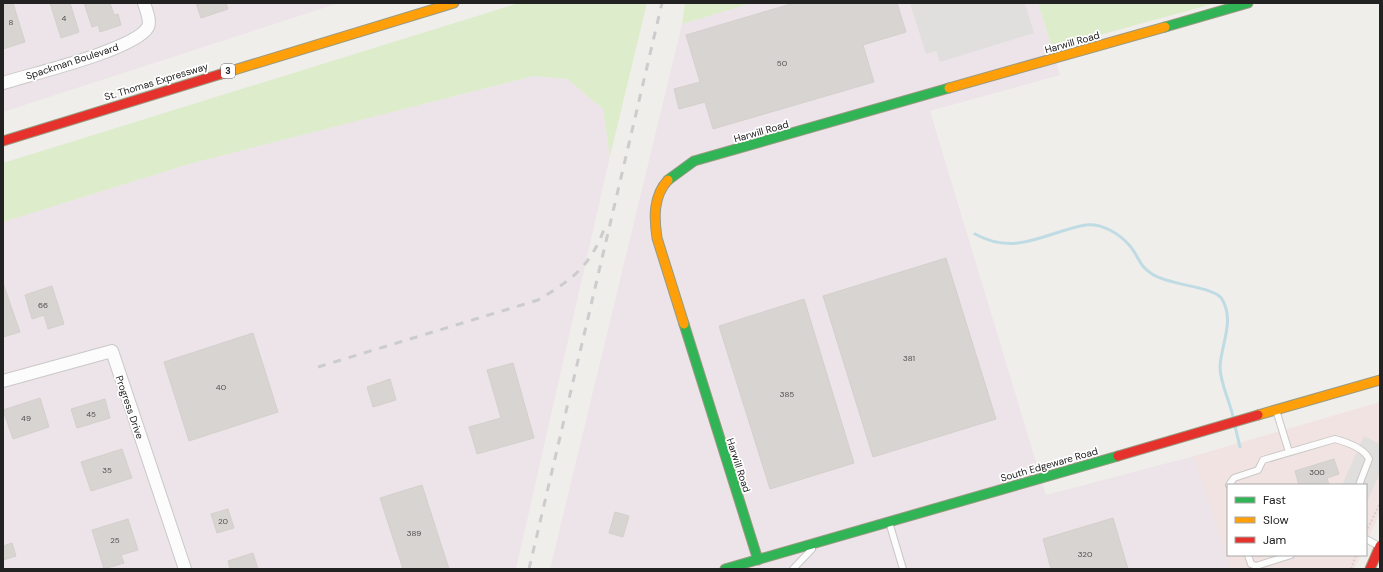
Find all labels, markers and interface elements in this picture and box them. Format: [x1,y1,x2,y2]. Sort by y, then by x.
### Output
house number: 4 [62,13,67,23]
house number: 8 [9,17,14,27]
street label: Harwill Road [1043,28,1101,57]
street label: Spackman Boulevard [24,40,120,83]
house number: 50 [777,58,788,68]
street label: St. Thomas Expressway [103,59,210,103]
road number: 3 [221,64,235,78]
street label: Harwill Road [732,117,790,146]
house number: 66 [38,300,48,310]
house number: 381 [903,353,915,363]
street label: Progress Drive [113,374,147,441]
house number: 40 [216,382,227,392]
house number: 385 [780,389,794,399]
house number: 45 [86,409,96,419]
house number: 49 [21,413,31,423]
street label: Harwill Road [724,436,753,494]
street label: South Edgeware Road [999,444,1099,485]
house number: 35 [102,465,112,475]
house number: 300 [1309,467,1325,477]
legend [1227,484,1367,556]
text: Fast [1263,492,1286,508]
text: Slow [1263,512,1289,528]
house number: 20 [218,516,229,526]
house number: 389 [407,528,421,538]
text: Jam [1263,532,1286,548]
house number: 25 [110,535,120,545]
house number: 320 [1078,549,1093,559]

